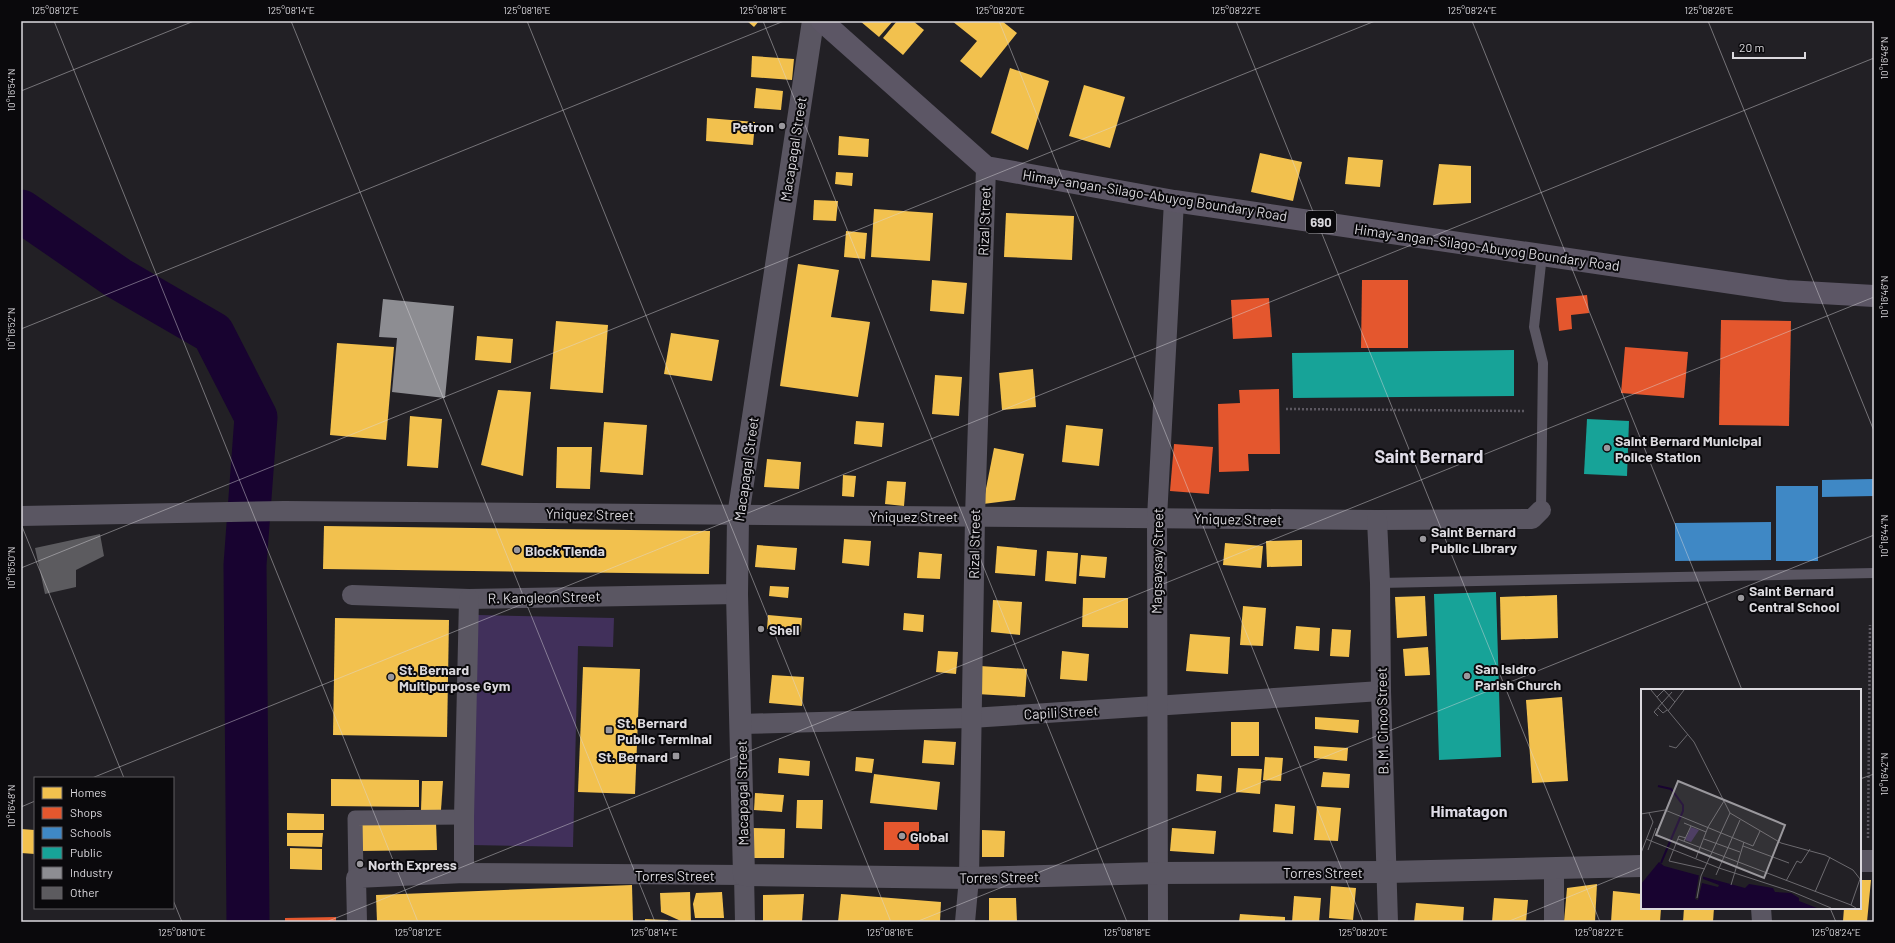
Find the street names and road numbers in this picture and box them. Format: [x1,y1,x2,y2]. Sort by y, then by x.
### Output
street label: Macapagal Street [776,96,810,202]
street label: Himay-angan-Silago-Abuyog Boundary Road [1021,166,1289,224]
street label: Rizal Street [974,186,994,256]
road number: 690 [1306,211,1336,233]
street label: Himay-angan-Silago-Abuyog Boundary Road [1353,220,1621,274]
street label: Macapagal Street [730,416,762,522]
street label: Yniquez Street [546,505,634,523]
street label: Yniquez Street [870,508,958,525]
street label: Magsaysay Street [1148,508,1166,614]
street label: Rizal Street [965,509,983,579]
street label: Yniquez Street [1194,510,1282,528]
street label: R. Kangleon Street [487,588,601,606]
street label: B. M. Cinco Street [1373,667,1391,775]
street label: Capili Street [1023,702,1099,722]
street label: Macapagal Street [733,740,751,846]
street label: Torres Street [1283,864,1363,881]
street label: Torres Street [635,867,715,884]
street label: Torres Street [959,868,1039,886]

